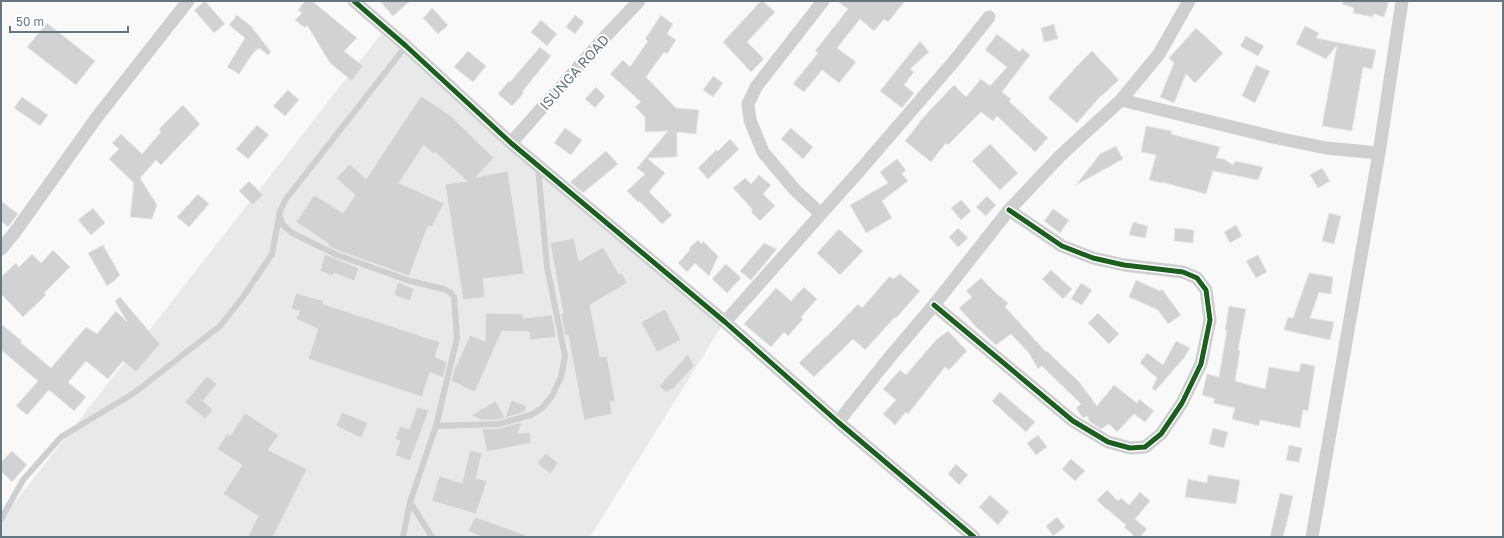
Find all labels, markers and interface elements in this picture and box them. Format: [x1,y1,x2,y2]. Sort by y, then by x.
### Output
scale bar [10,8,128,34]
text: 50 m [16,14,44,29]
street label: ISUNGA ROAD [536,31,612,113]

